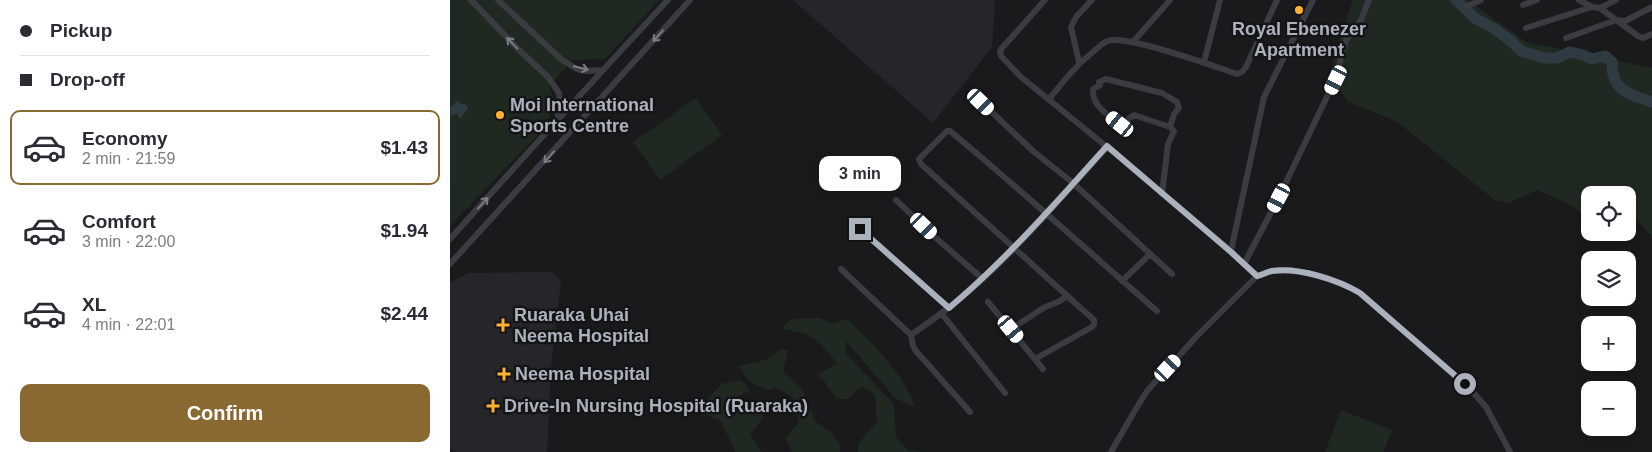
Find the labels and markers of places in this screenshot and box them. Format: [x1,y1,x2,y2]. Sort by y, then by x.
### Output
marker: Royal Ebenezer Apartment [1293,4,1305,16]
place label: Royal Ebenezer Apartment [1232,19,1366,60]
place label: Moi International Sports Centre [510,95,654,136]
marker: Moi International Sports Centre [494,109,506,121]
place label: Ruaraka Uhai Neema Hospital [514,305,649,346]
marker: Ruaraka Uhai Neema Hospital [496,318,510,332]
place label: Neema Hospital [515,364,650,384]
marker: Neema Hospital [497,367,511,381]
place label: Drive-In Nursing Hospital (Ruaraka) [504,396,808,416]
marker: Drive-In Nursing Hospital (Ruaraka) [486,399,500,413]

